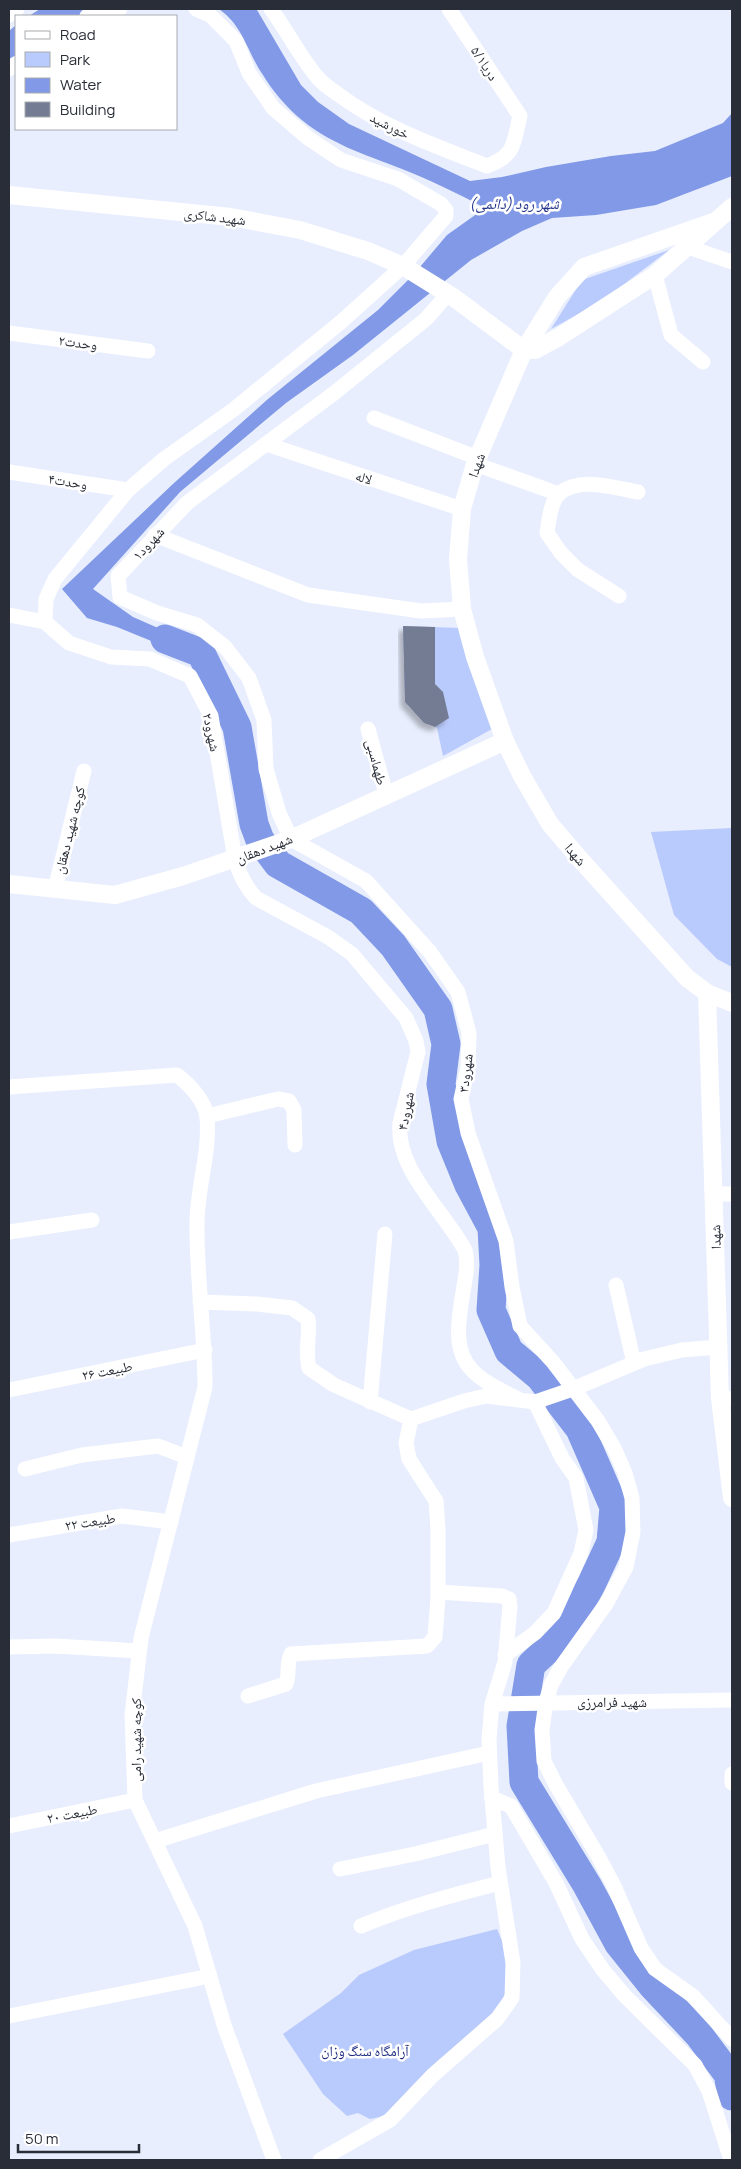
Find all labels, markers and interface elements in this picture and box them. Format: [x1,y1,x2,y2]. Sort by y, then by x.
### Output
legend [15,15,178,130]
text: Road [60,24,96,45]
street label: دریا۵/۱ [467,42,503,84]
text: Park [60,49,90,70]
text: Water [60,74,102,95]
text: Building [60,99,115,120]
street label: خورشید [367,107,413,143]
water label: شهر رود (دائمی) [469,193,560,214]
street label: شهید شاکری [183,203,247,229]
street label: وحدت۲ [57,330,99,354]
street label: شهدا [463,450,489,480]
street label: لاله [353,465,375,489]
street label: وحدت۴ [47,469,89,493]
street label: شهرود۱ [128,522,168,564]
street label: شهرود۲ [199,711,225,753]
street label: طهماسبی [362,737,392,787]
street label: کوچه شهید دهقان [49,784,89,876]
street label: شهید دهقان [233,829,295,867]
street label: شهدا [561,839,591,869]
street label: شهرود۳ [453,1053,477,1093]
street label: شهرود۴ [392,1090,418,1132]
street label: شهدا [705,1224,725,1250]
street label: طبیعت ۲۶ [80,1356,134,1384]
street label: طبیعت ۲۲ [63,1508,117,1534]
street label: شهید فرامرزی [577,1692,647,1711]
street label: کوچه شهید رامی [126,1698,145,1782]
street label: طبیعت ۲۰ [45,1799,99,1827]
park label: آرامگاه سنگ وزان [321,2041,409,2060]
scale bar [18,2122,139,2154]
text: 50 m [25,2128,59,2149]

